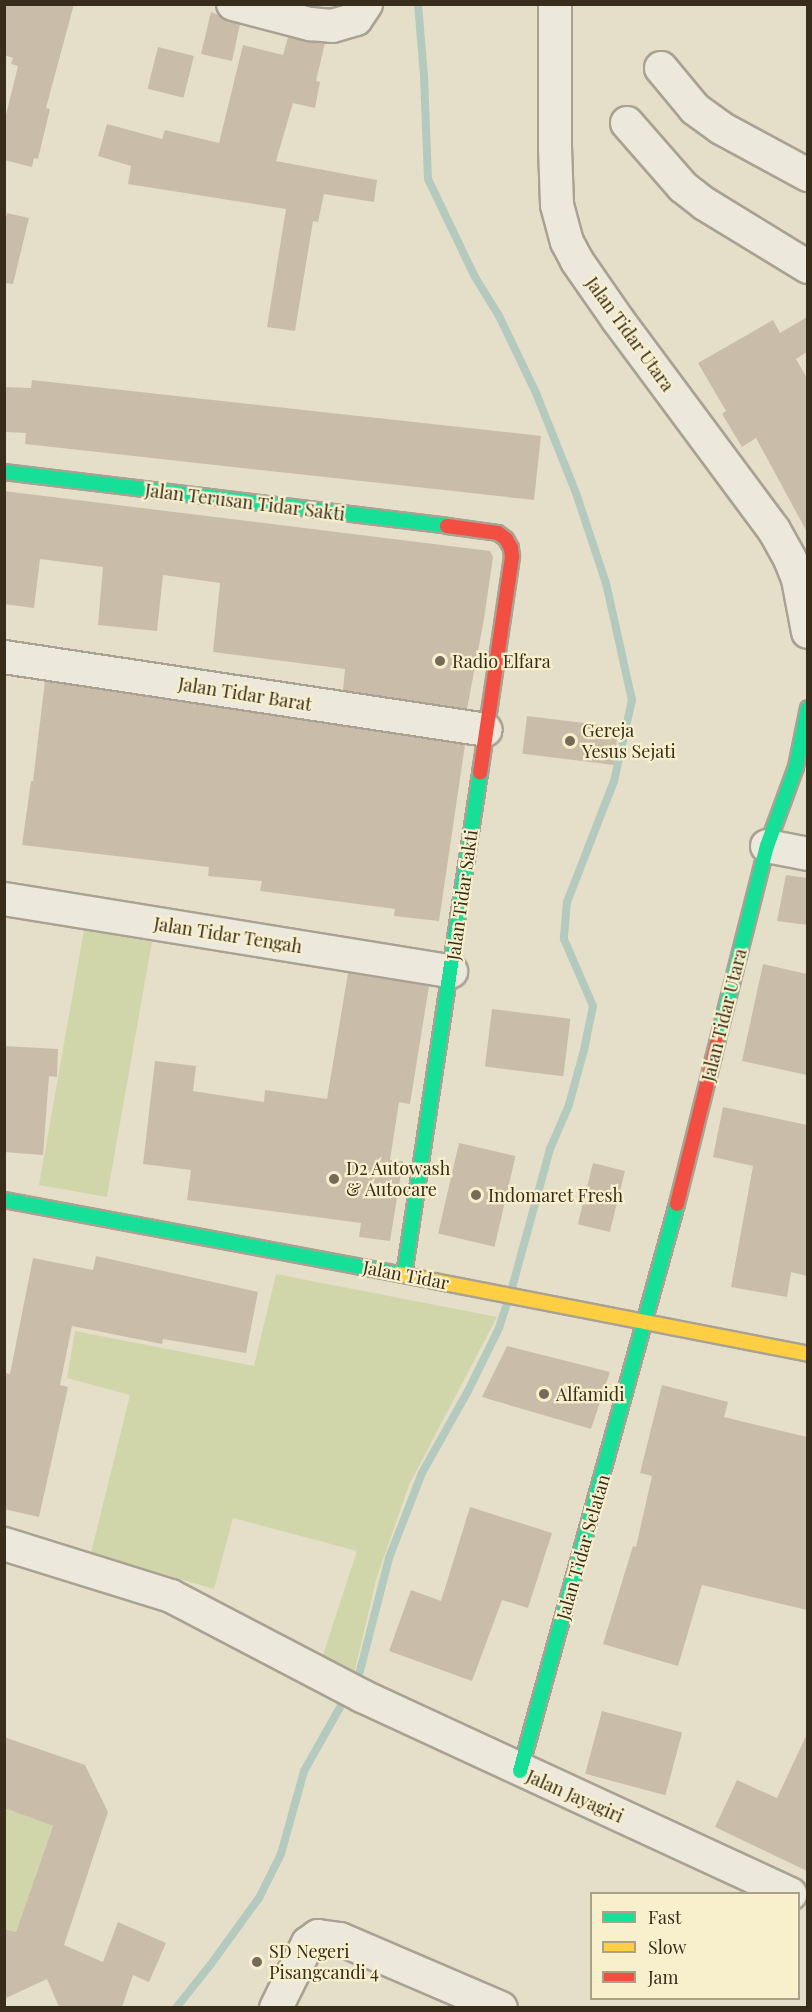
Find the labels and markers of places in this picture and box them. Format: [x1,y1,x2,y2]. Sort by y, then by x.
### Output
place label: Radio Elfara [452,650,551,672]
marker: Radio Elfara [433,654,447,668]
place label: Gereja Yesus Sejati [582,720,676,762]
marker: Gereja Yesus Sejati [563,734,577,748]
place label: D2 Autowash & Autocare [346,1158,451,1200]
marker: D2 Autowash & Autocare [327,1172,341,1186]
place label: Indomaret Fresh [488,1184,623,1206]
marker: Indomaret Fresh [469,1188,483,1202]
place label: Alfamidi [556,1383,624,1405]
marker: Alfamidi [537,1387,551,1401]
place label: SD Negeri Pisangcandi 4 [269,1941,379,1984]
marker: SD Negeri Pisangcandi 4 [250,1955,264,1969]

